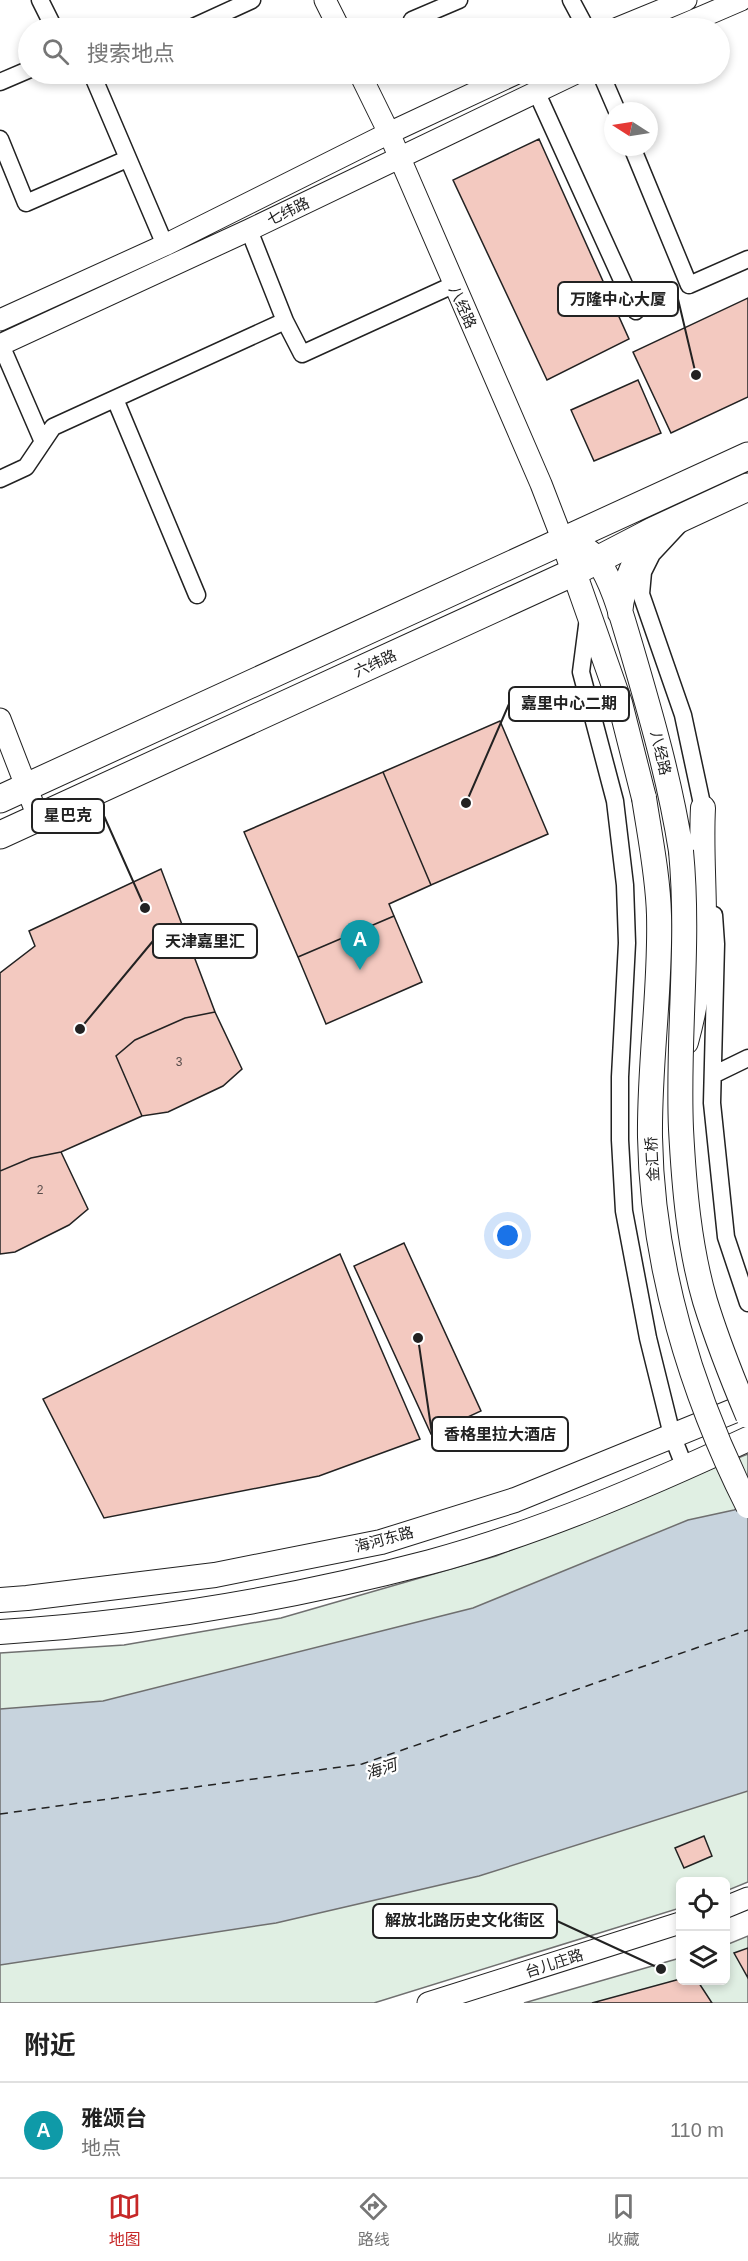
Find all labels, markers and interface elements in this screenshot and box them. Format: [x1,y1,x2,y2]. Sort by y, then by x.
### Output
search box [18,18,730,84]
icon: search [39,35,72,68]
text: 搜索地点 [87,41,175,66]
north arrow [604,102,658,156]
street label: 七纬路 [264,194,312,228]
callout: 万隆中心大厦 [558,282,678,316]
street label: 八经路 [446,283,480,331]
text: 万隆中心大厦 [570,291,666,308]
street label: 六纬路 [351,646,399,680]
callout: 嘉里中心二期 [509,687,629,721]
text: 嘉里中心二期 [521,695,617,712]
street label: 八经路 [648,729,674,777]
callout: 星巴克 [32,799,104,833]
text: 星巴克 [44,807,92,824]
pin: A [340,920,380,970]
callout: 天津嘉里汇 [153,924,257,958]
text: 天津嘉里汇 [165,933,245,950]
house number: 3 [176,1055,183,1069]
street label: 金汇桥 [642,1136,662,1182]
house number: 2 [37,1183,44,1197]
your location [493,1221,522,1250]
callout: 香格里拉大酒店 [432,1417,568,1451]
text: 香格里拉大酒店 [444,1425,556,1443]
street label: 海河东路 [353,1523,415,1555]
water label: 海河 [363,1755,402,1782]
map controls [676,1877,730,1985]
button: locate [676,1877,730,1931]
callout: 解放北路历史文化街区 [373,1904,557,1938]
text: 解放北路历史文化街区 [385,1911,545,1929]
button: layers [676,1931,730,1985]
street label: 台儿庄路 [523,1946,585,1980]
text: 附近 [24,2030,76,2060]
text: 雅颂台 [81,2106,147,2131]
text: A [36,2119,51,2141]
text: 110 m [670,2119,724,2141]
text: 地点 [81,2137,121,2159]
tab: 地图 [108,2190,141,2250]
tab: 路线 [357,2190,390,2250]
tab: 收藏 [607,2190,640,2250]

